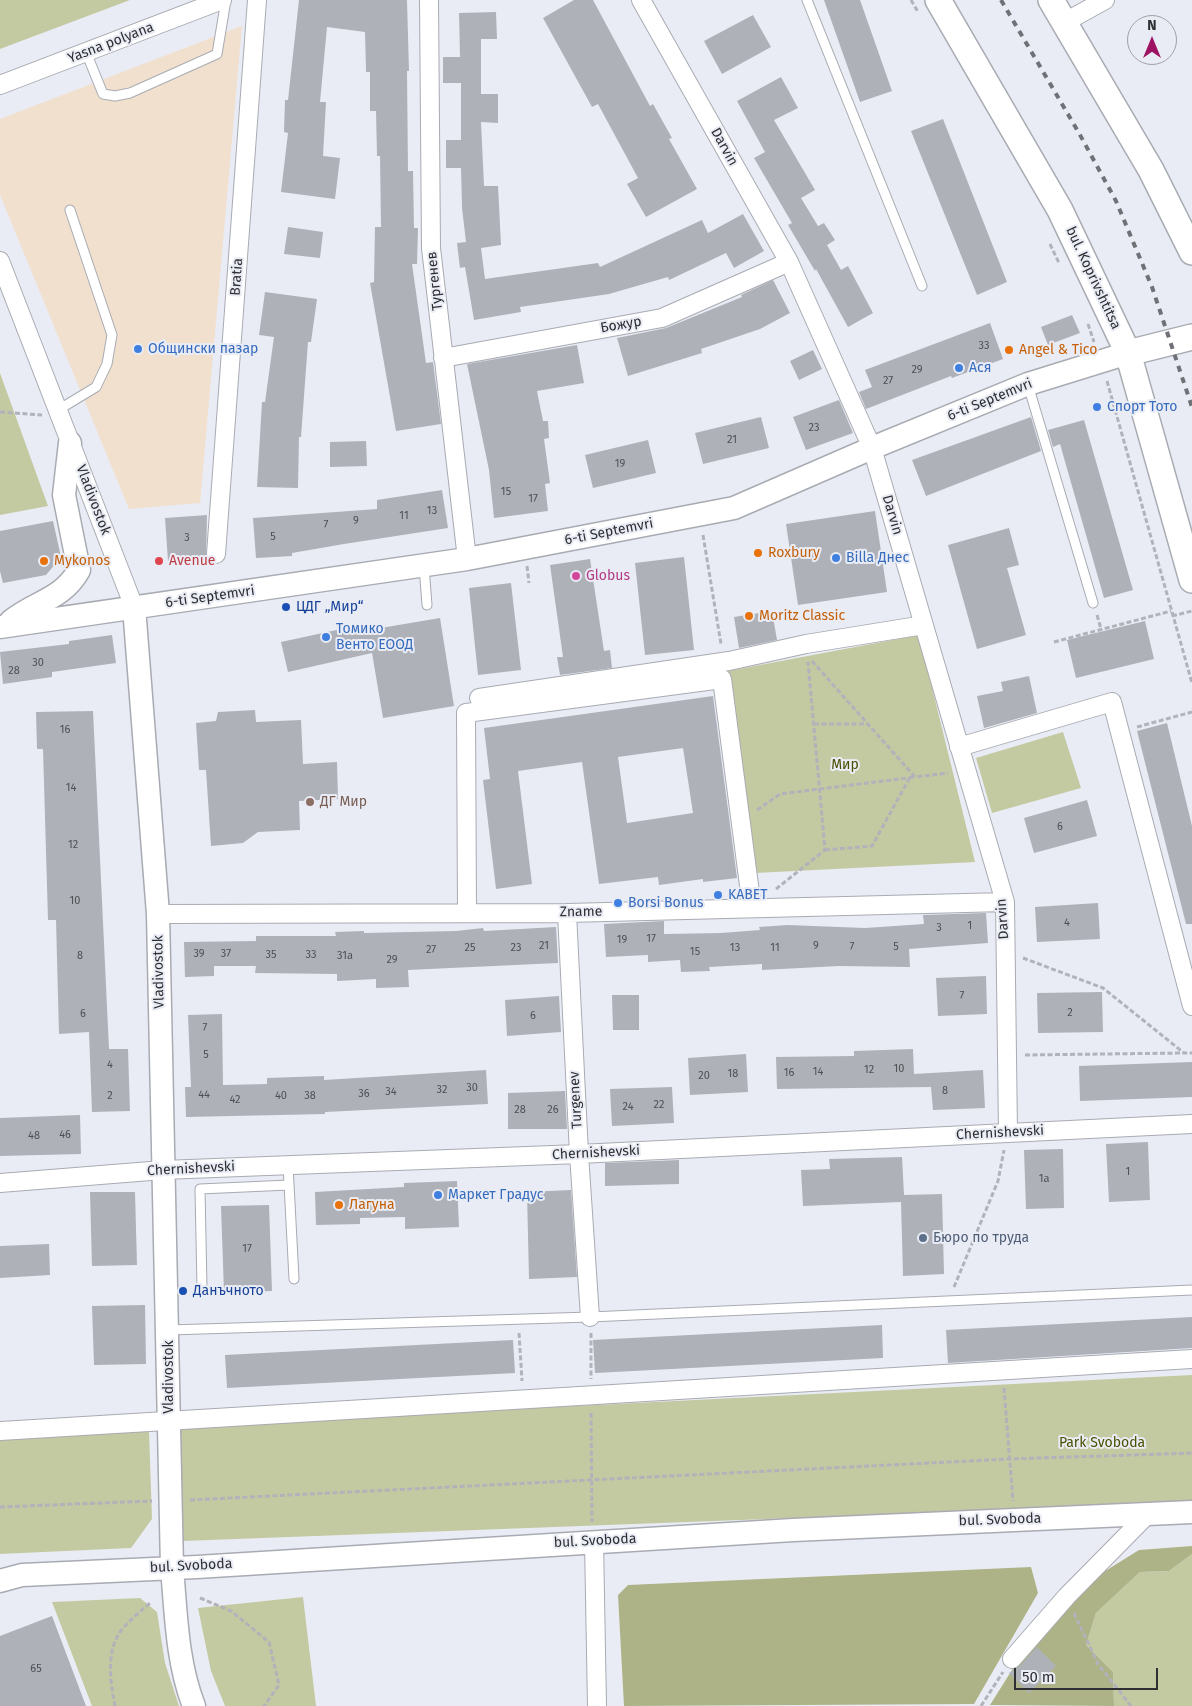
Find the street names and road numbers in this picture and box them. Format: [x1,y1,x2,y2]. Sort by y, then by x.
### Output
street label: Yasna polyana [66,19,156,67]
street label: Darvin [707,125,741,169]
street label: bul. Koprivshtitsa [1062,224,1124,332]
street label: Тургенев [424,251,446,311]
street label: Bratia [227,258,247,296]
street label: Божур [599,313,643,337]
street label: 6-ti Septemvri [945,375,1035,425]
street label: Vladivostok [72,463,114,537]
street label: Darvin [878,493,906,537]
street label: 6-ti Septemvri [563,515,655,549]
street label: 6-ti Septemvri [164,582,256,612]
street label: Darvin [993,898,1013,940]
street label: Zname [560,903,602,921]
street label: Vladivostok [150,935,168,1009]
street label: Turgenev [566,1071,586,1129]
street label: Chernishevski [956,1122,1044,1144]
street label: Chernishevski [552,1142,640,1164]
street label: Chernishevski [147,1158,235,1180]
street label: Vladivostok [161,1340,177,1414]
street label: bul. Svoboda [958,1510,1042,1530]
street label: bul. Svoboda [553,1530,637,1552]
street label: bul. Svoboda [149,1555,233,1577]

